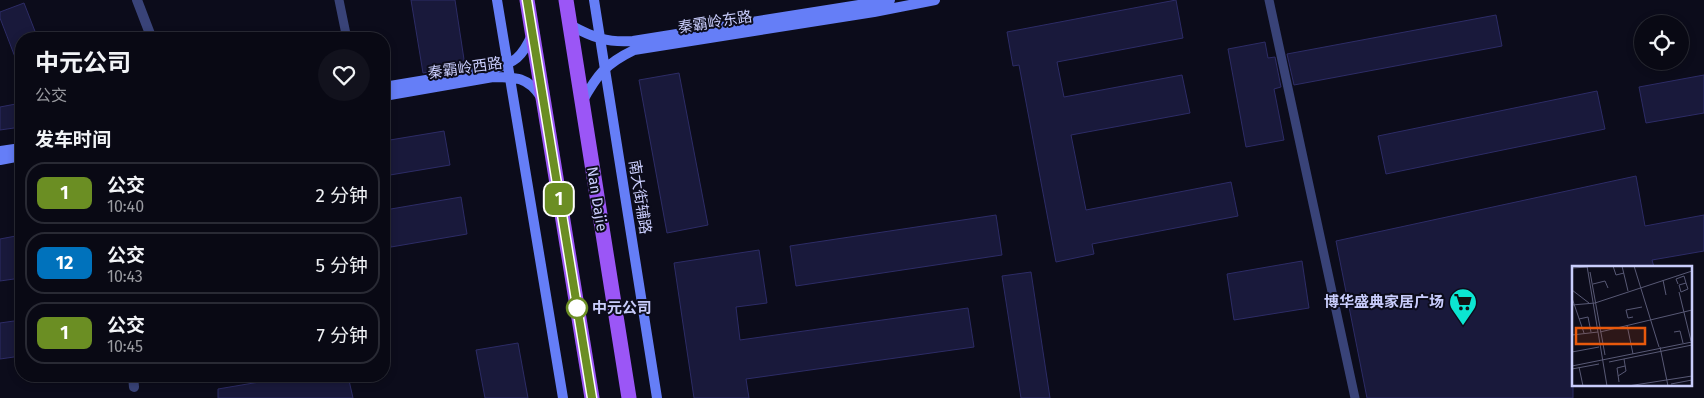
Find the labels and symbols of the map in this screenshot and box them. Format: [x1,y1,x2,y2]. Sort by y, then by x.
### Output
street label: 秦霸岭东路 [677,7,753,37]
street label: 秦霸岭西路 [427,54,503,82]
street label: 南大街辅路 [625,159,655,235]
street label: Nan Dajie [583,165,611,233]
line badge: 1 [543,183,575,215]
inset map [1572,266,1692,386]
supermarket icon: 博华盛典家居广场 [1448,287,1478,326]
place label: 博华盛典家居广场 [1324,293,1444,311]
marker: 中元公司 [566,297,588,319]
place label: 中元公司 [592,299,652,317]

